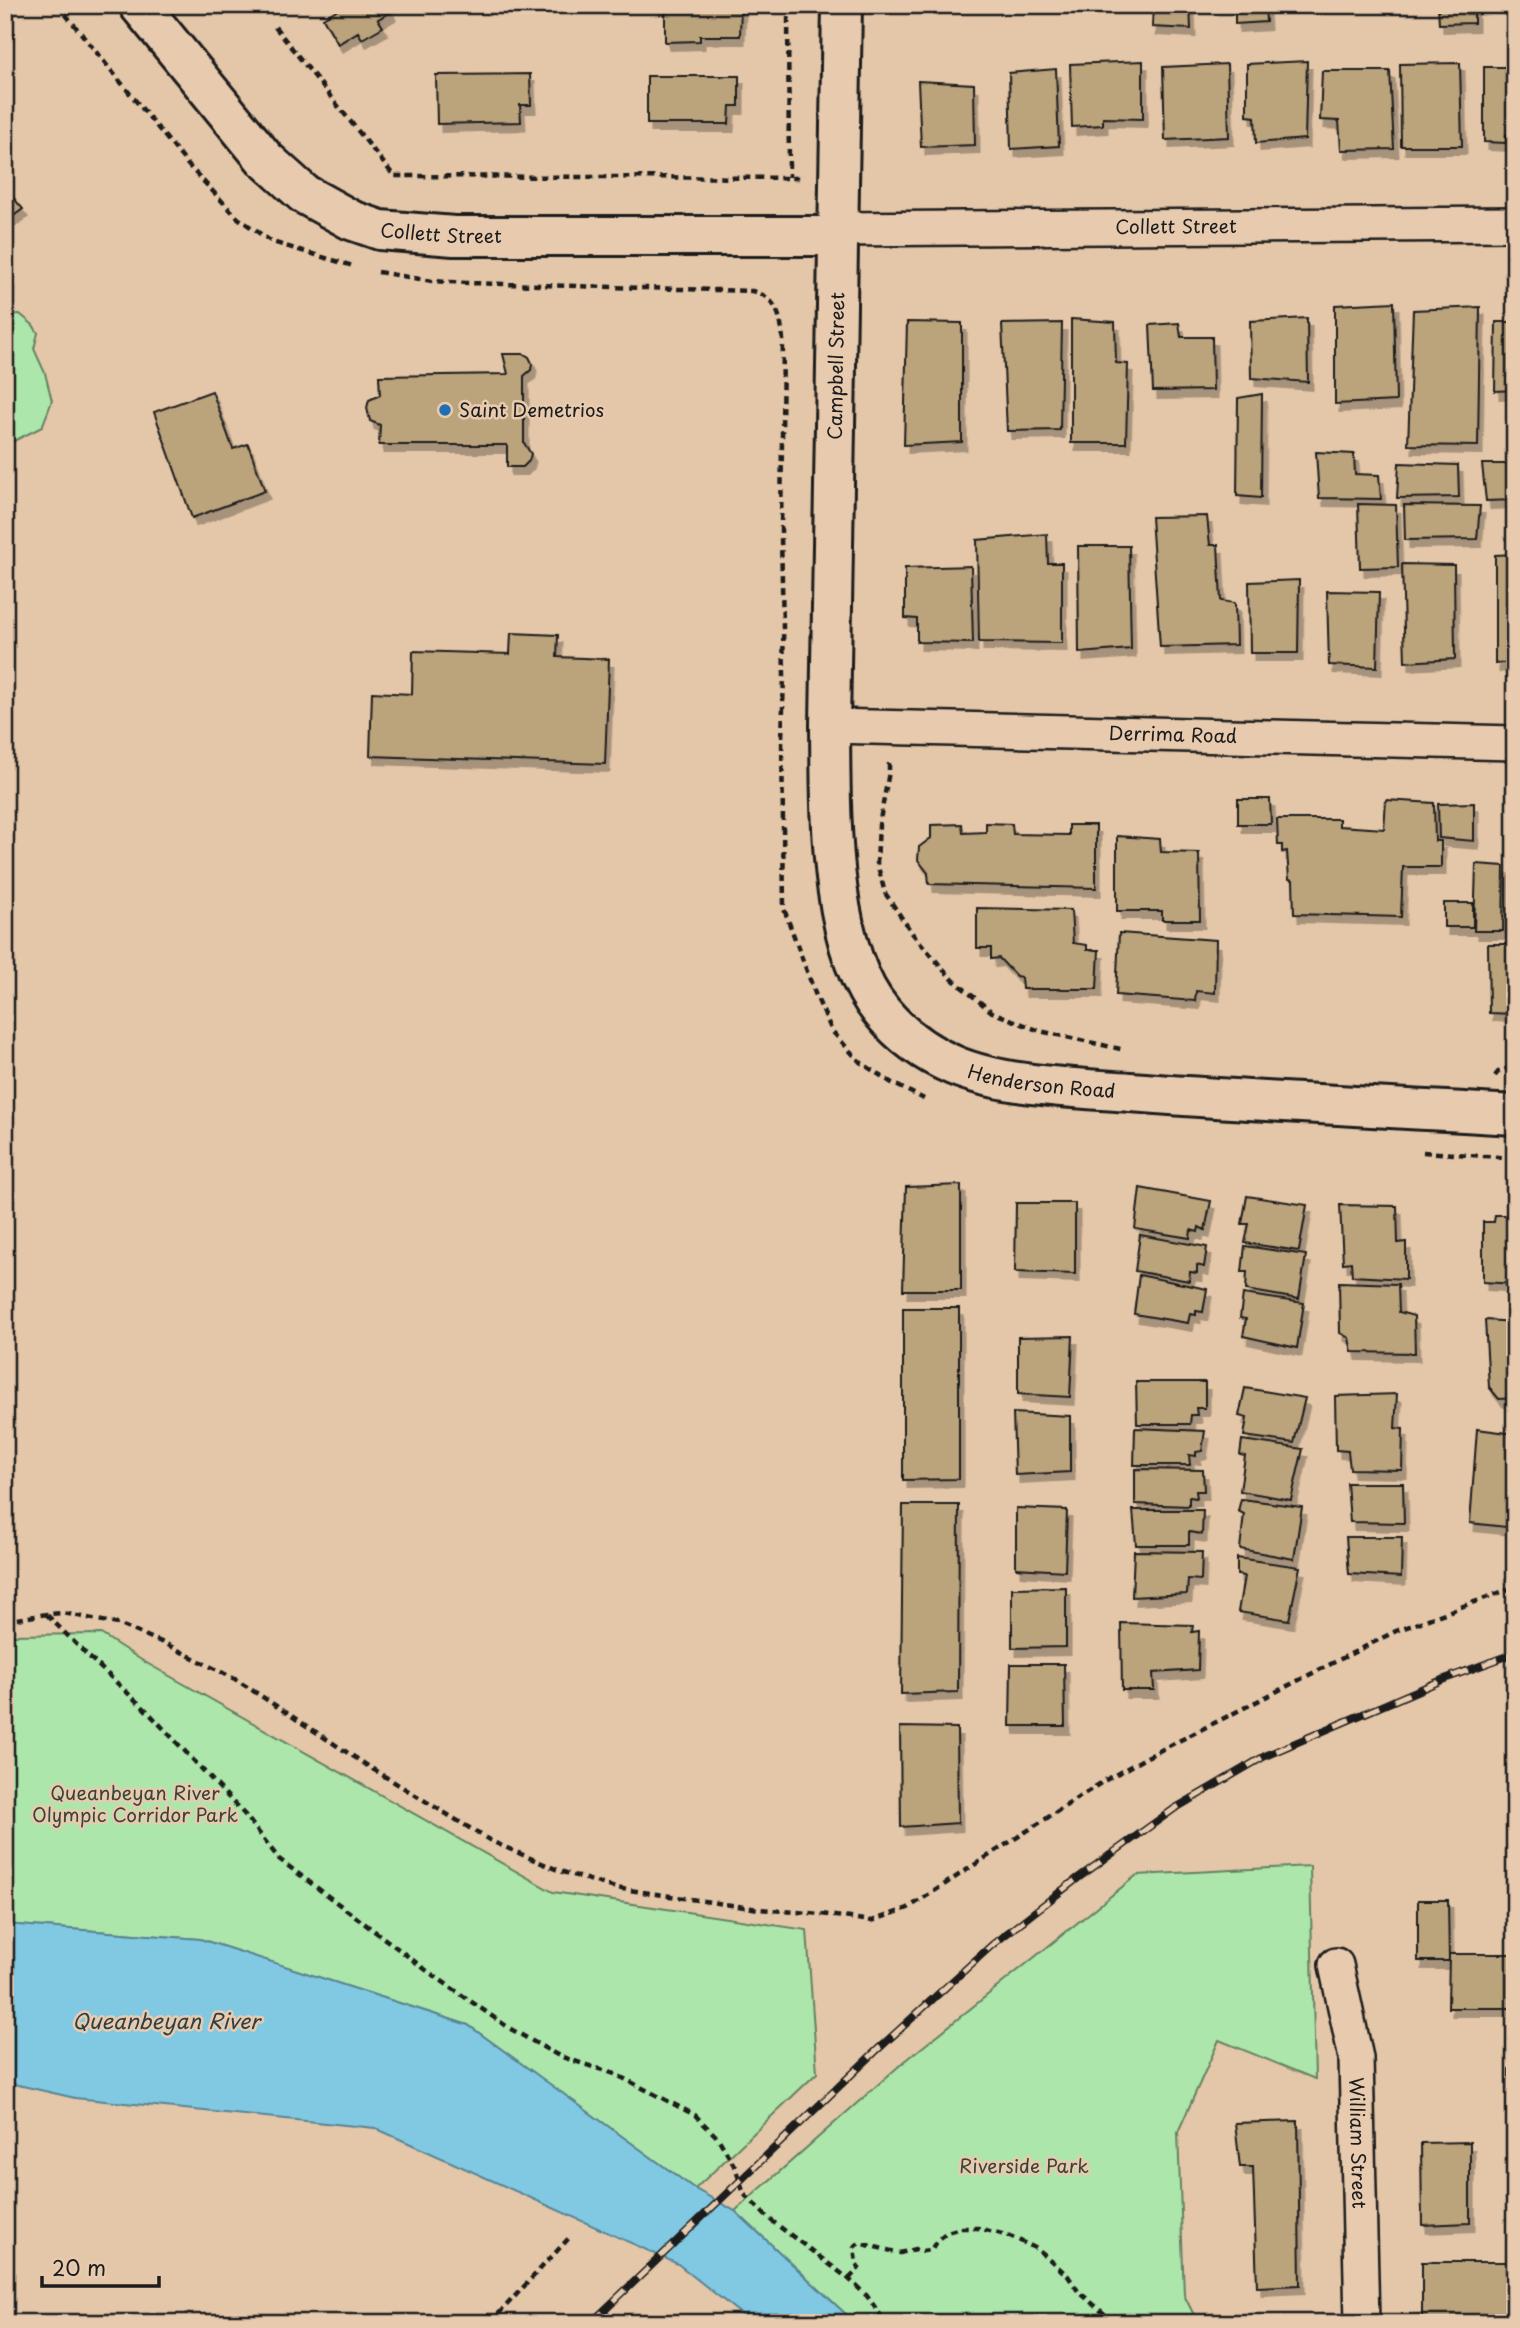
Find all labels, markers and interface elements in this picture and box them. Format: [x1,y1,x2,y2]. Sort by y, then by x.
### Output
street label: Collett Street [1115,211,1237,240]
street label: Collett Street [379,215,502,249]
street label: Campbell Street [820,292,850,440]
place label: Saint Demetrios [459,395,604,423]
marker: Saint Demetrios [437,402,453,418]
street label: Derrima Road [1108,718,1237,749]
street label: Henderson Road [965,1056,1116,1104]
park label: Queanbeyan River Olympic Corridor Park [32,1778,238,1828]
water label: Queanbeyan River [72,2004,262,2036]
street label: William Street [1343,2077,1374,2209]
park label: Riverside Park [959,2151,1089,2179]
scale bar [42,2244,159,2288]
text: 20 m [52,2251,106,2283]

